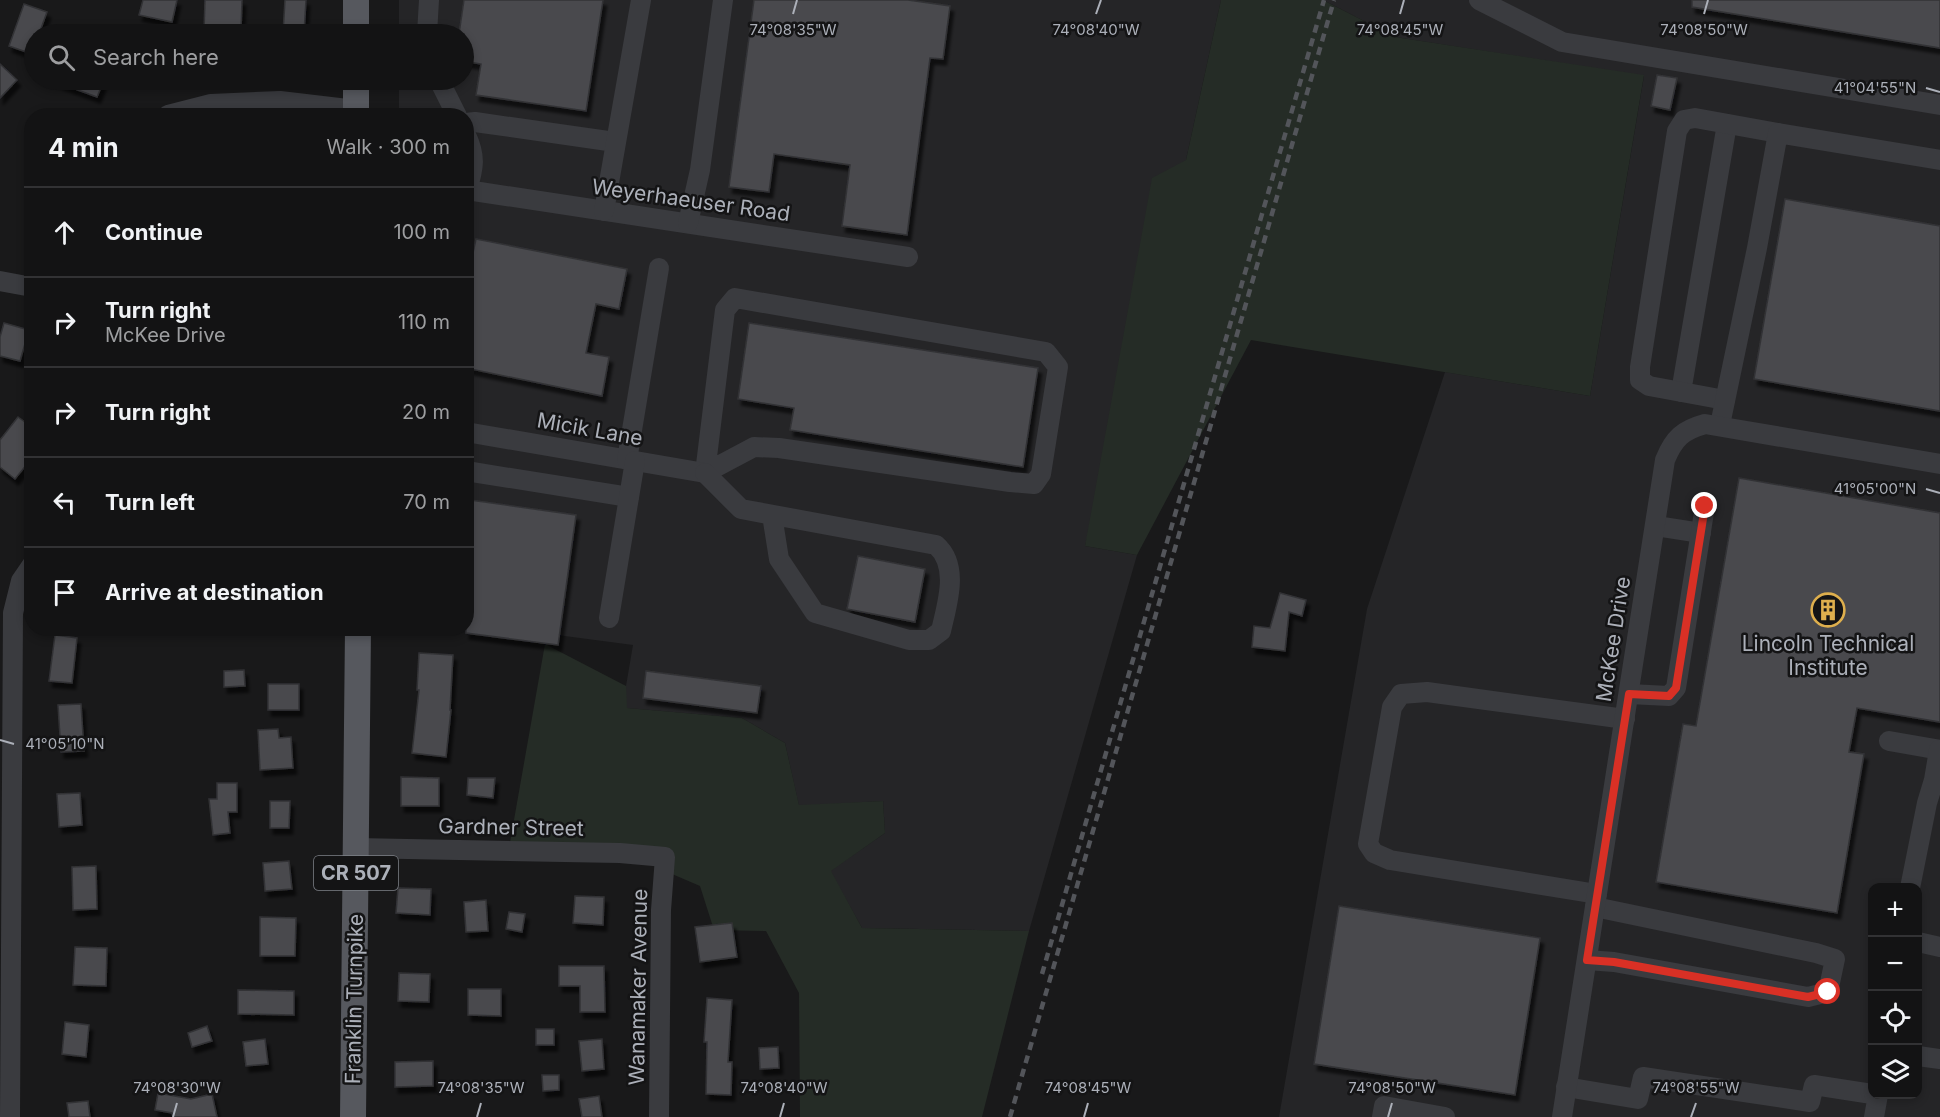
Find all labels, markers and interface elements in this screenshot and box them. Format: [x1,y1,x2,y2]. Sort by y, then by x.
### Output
text: 74°08'35"W [749,20,837,39]
text: 74°08'40"W [1052,20,1140,39]
text: 74°08'45"W [1357,20,1444,39]
text: 74°08'50"W [1660,20,1748,39]
search box [24,24,474,90]
icon: search [45,41,78,74]
text: Search here [93,44,219,70]
text: 41°04'55"N [1834,78,1916,97]
text: 4 min [48,132,119,163]
text: Walk · 300 m [327,135,450,159]
street label: Weyerhaeuser Road [590,174,792,226]
icon: ahead [48,216,81,249]
text: Continue [105,219,203,245]
text: 100 m [393,220,450,244]
text: Turn right [105,297,211,323]
icon: right [48,306,81,339]
text: 110 m [398,310,450,334]
text: McKee Drive [105,323,226,347]
icon: right [48,396,81,429]
text: Turn right [105,399,211,425]
text: 20 m [402,400,450,424]
street label: Micik Lane [535,407,645,451]
text: 41°05'00"N [1834,479,1916,498]
icon: left [48,486,81,519]
text: Turn left [105,489,195,515]
text: 70 m [403,490,450,514]
route end [1691,492,1717,518]
street label: McKee Drive [1591,574,1635,704]
icon: arrive [48,576,81,609]
text: Arrive at destination [105,579,324,605]
building icon: Lincoln Technical Institute [1810,592,1846,628]
place label: Lincoln Technical Institute [1742,631,1914,680]
text: 41°05'10"N [25,734,105,753]
street label: Gardner Street [438,813,584,841]
road number: CR 507 [314,856,398,890]
map controls [1868,883,1922,1099]
button: + [1868,883,1922,937]
street label: Wanamaker Avenue [624,888,652,1086]
street label: Franklin Turnpike [340,914,368,1084]
button: − [1868,937,1922,991]
route start [1814,978,1840,1004]
button: locate [1868,991,1922,1045]
button: layers [1868,1045,1922,1099]
text: 74°08'30"W [133,1078,221,1097]
text: 74°08'35"W [437,1078,525,1097]
text: 74°08'40"W [740,1078,828,1097]
text: 74°08'45"W [1045,1078,1132,1097]
text: 74°08'50"W [1348,1078,1436,1097]
text: 74°08'55"W [1652,1078,1740,1097]

